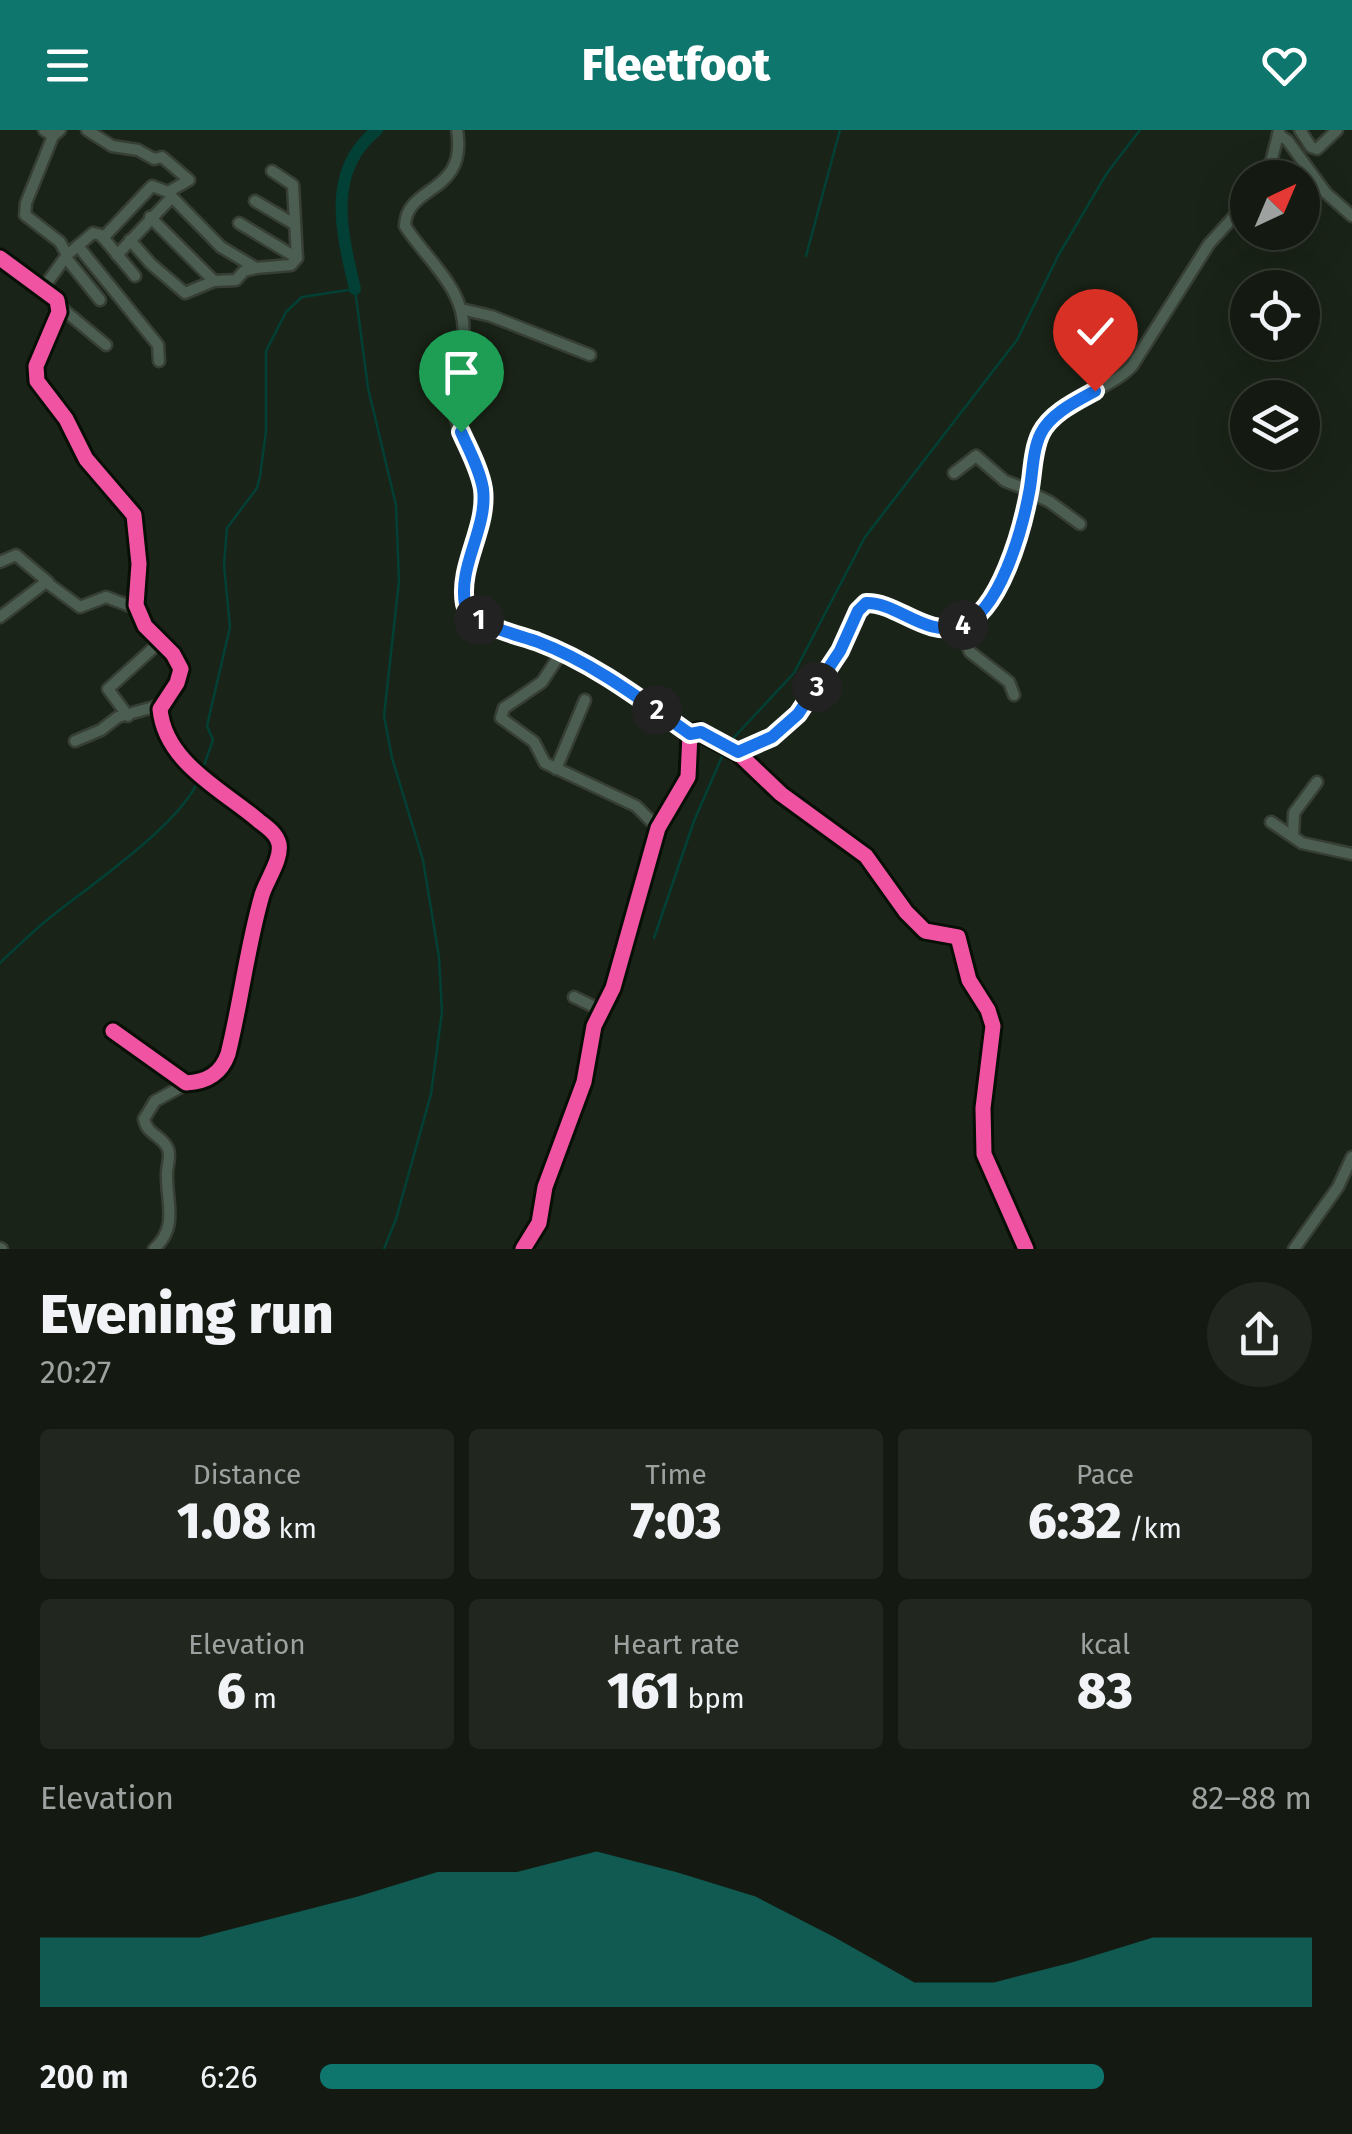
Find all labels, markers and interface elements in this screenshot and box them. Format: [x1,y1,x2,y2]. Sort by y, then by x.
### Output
icon: menu [40,38,95,93]
text: Fleetfoot [582,38,770,92]
icon: heart [1257,38,1312,93]
north arrow [1230,160,1320,250]
map controls [1230,160,1320,470]
button: locate [1230,270,1320,360]
pin [1053,289,1138,392]
icon: check [1068,304,1123,359]
pin [419,330,504,433]
icon: arrive [434,345,489,400]
button: layers [1230,380,1320,470]
pin: 1 [454,595,504,645]
pin: 4 [938,600,988,650]
text: 1 [473,603,486,636]
text: 4 [955,608,971,641]
pin: 3 [792,662,842,712]
text: 3 [810,670,824,703]
pin: 2 [632,685,682,735]
text: 2 [650,693,664,726]
text: Evening run [40,1282,334,1348]
button: share [1207,1282,1312,1387]
text: 20:27 [40,1353,111,1391]
text: Distance [193,1458,301,1491]
text: Time [645,1458,707,1491]
text: Pace [1076,1458,1134,1491]
text: 1.08 [177,1491,271,1551]
text: 7:03 [630,1491,722,1551]
text: 6:32 [1028,1491,1122,1551]
text: km [271,1512,317,1545]
text: /km [1122,1512,1182,1545]
text: Elevation [188,1628,306,1661]
text: Heart rate [612,1628,740,1661]
text: kcal [1080,1628,1130,1661]
text: 6 [217,1661,246,1721]
text: 161 [607,1661,680,1721]
text: 83 [1077,1661,1133,1721]
text: m [246,1682,277,1715]
text: bpm [680,1682,745,1715]
text: Elevation [40,1779,174,1817]
text: 82–88 m [1191,1779,1312,1817]
text: 200 m [40,2058,129,2096]
text: 6:26 [200,2058,258,2096]

